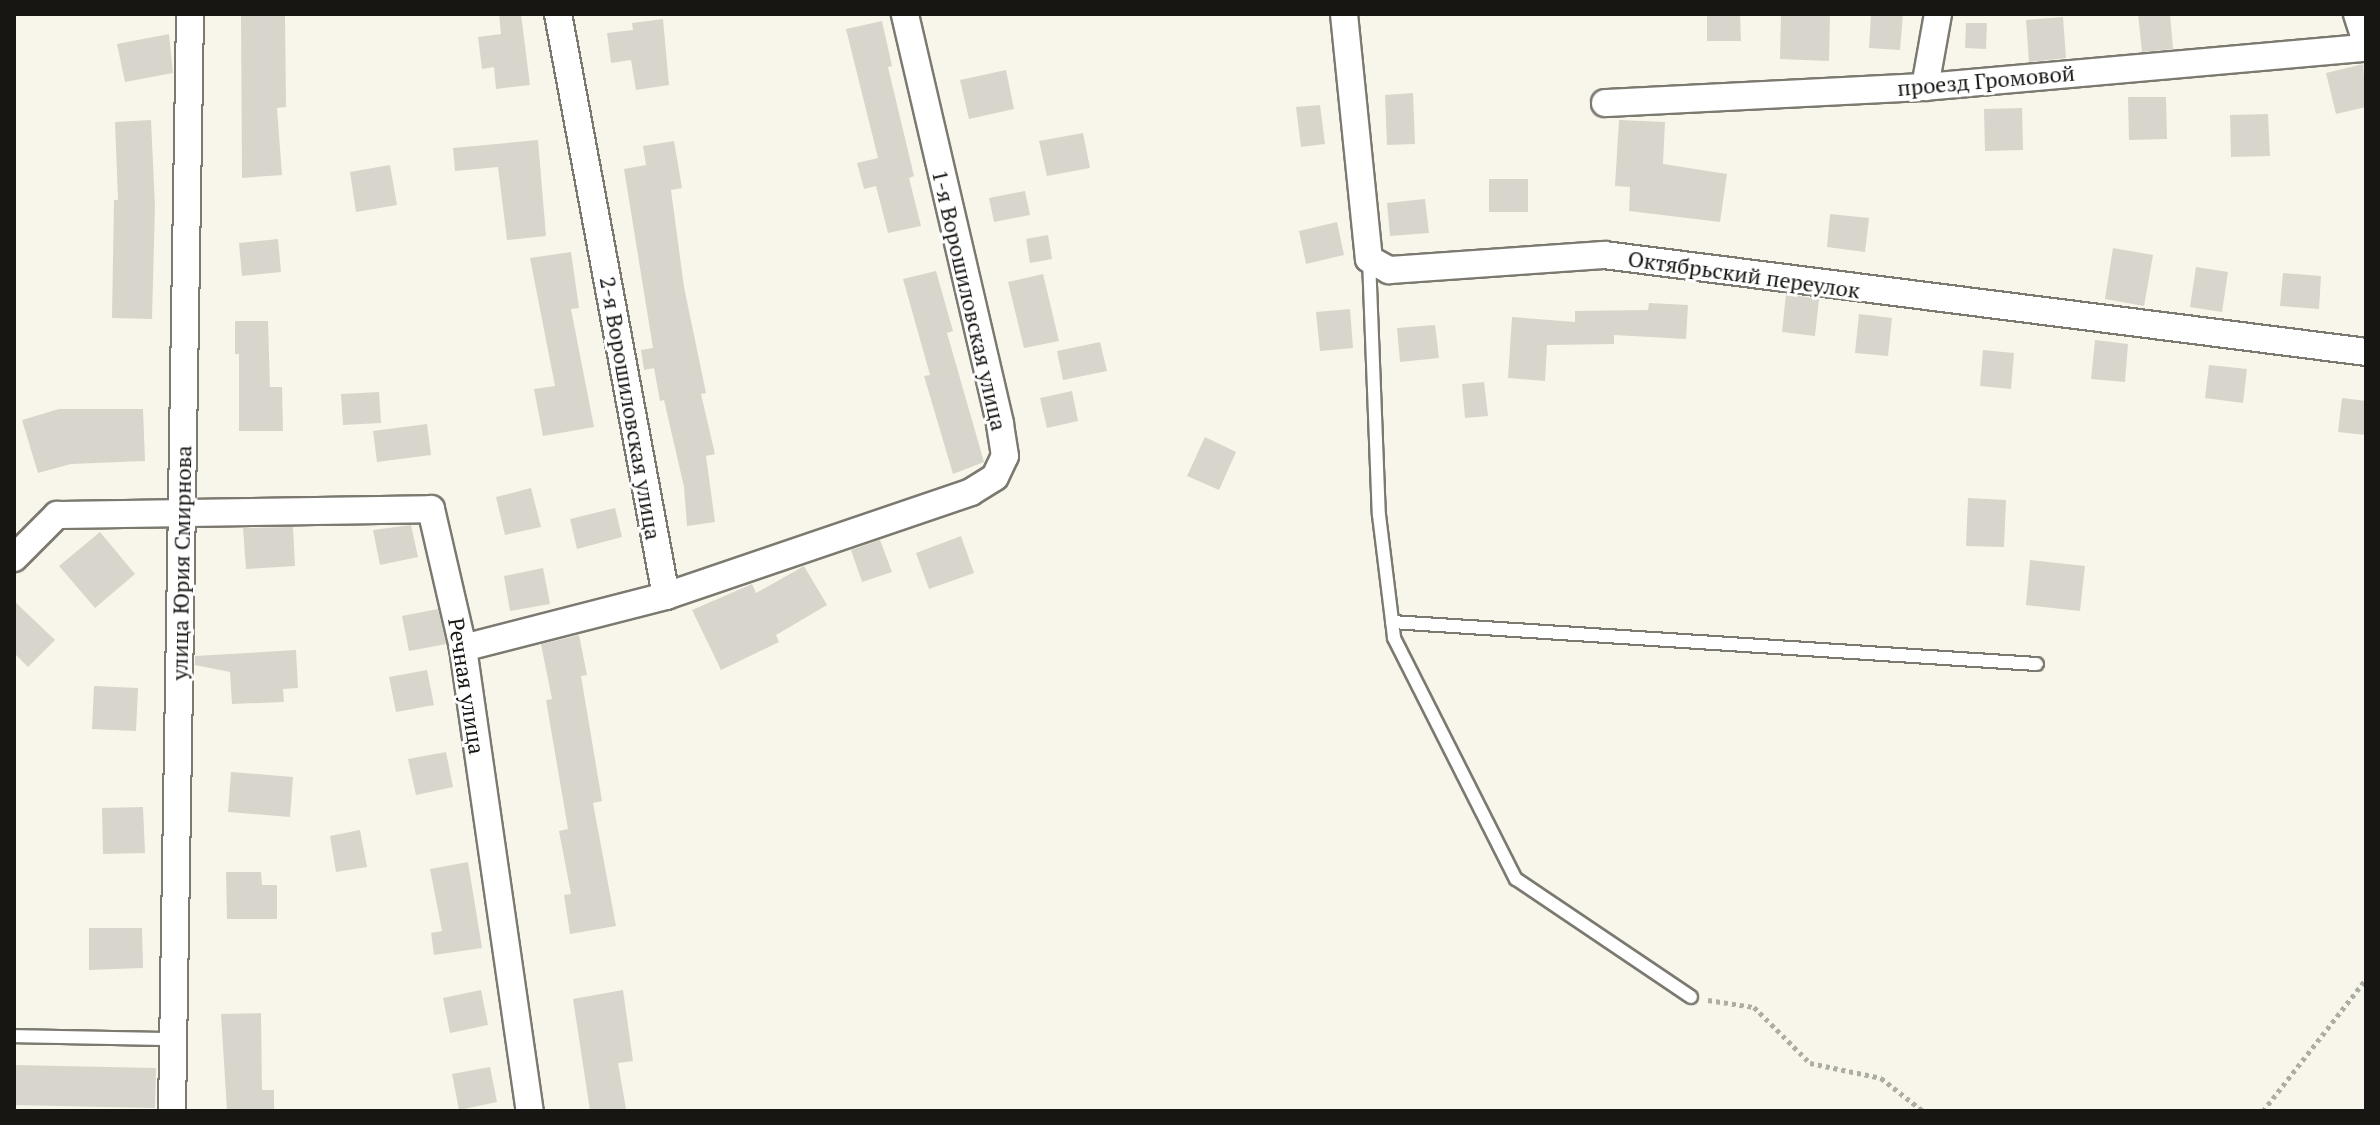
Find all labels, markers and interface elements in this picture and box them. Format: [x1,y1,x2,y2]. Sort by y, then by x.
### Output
street label: проезд Громовой [1896,59,2076,101]
street label: 1-я Ворошиловская улица [927,167,1013,433]
street label: Октябрьский переулок [1626,245,1862,303]
street label: 2-я Ворошиловская улица [595,274,667,542]
street label: улица Юрия Смирнова [166,445,196,681]
street label: Речная улица [443,616,491,756]

